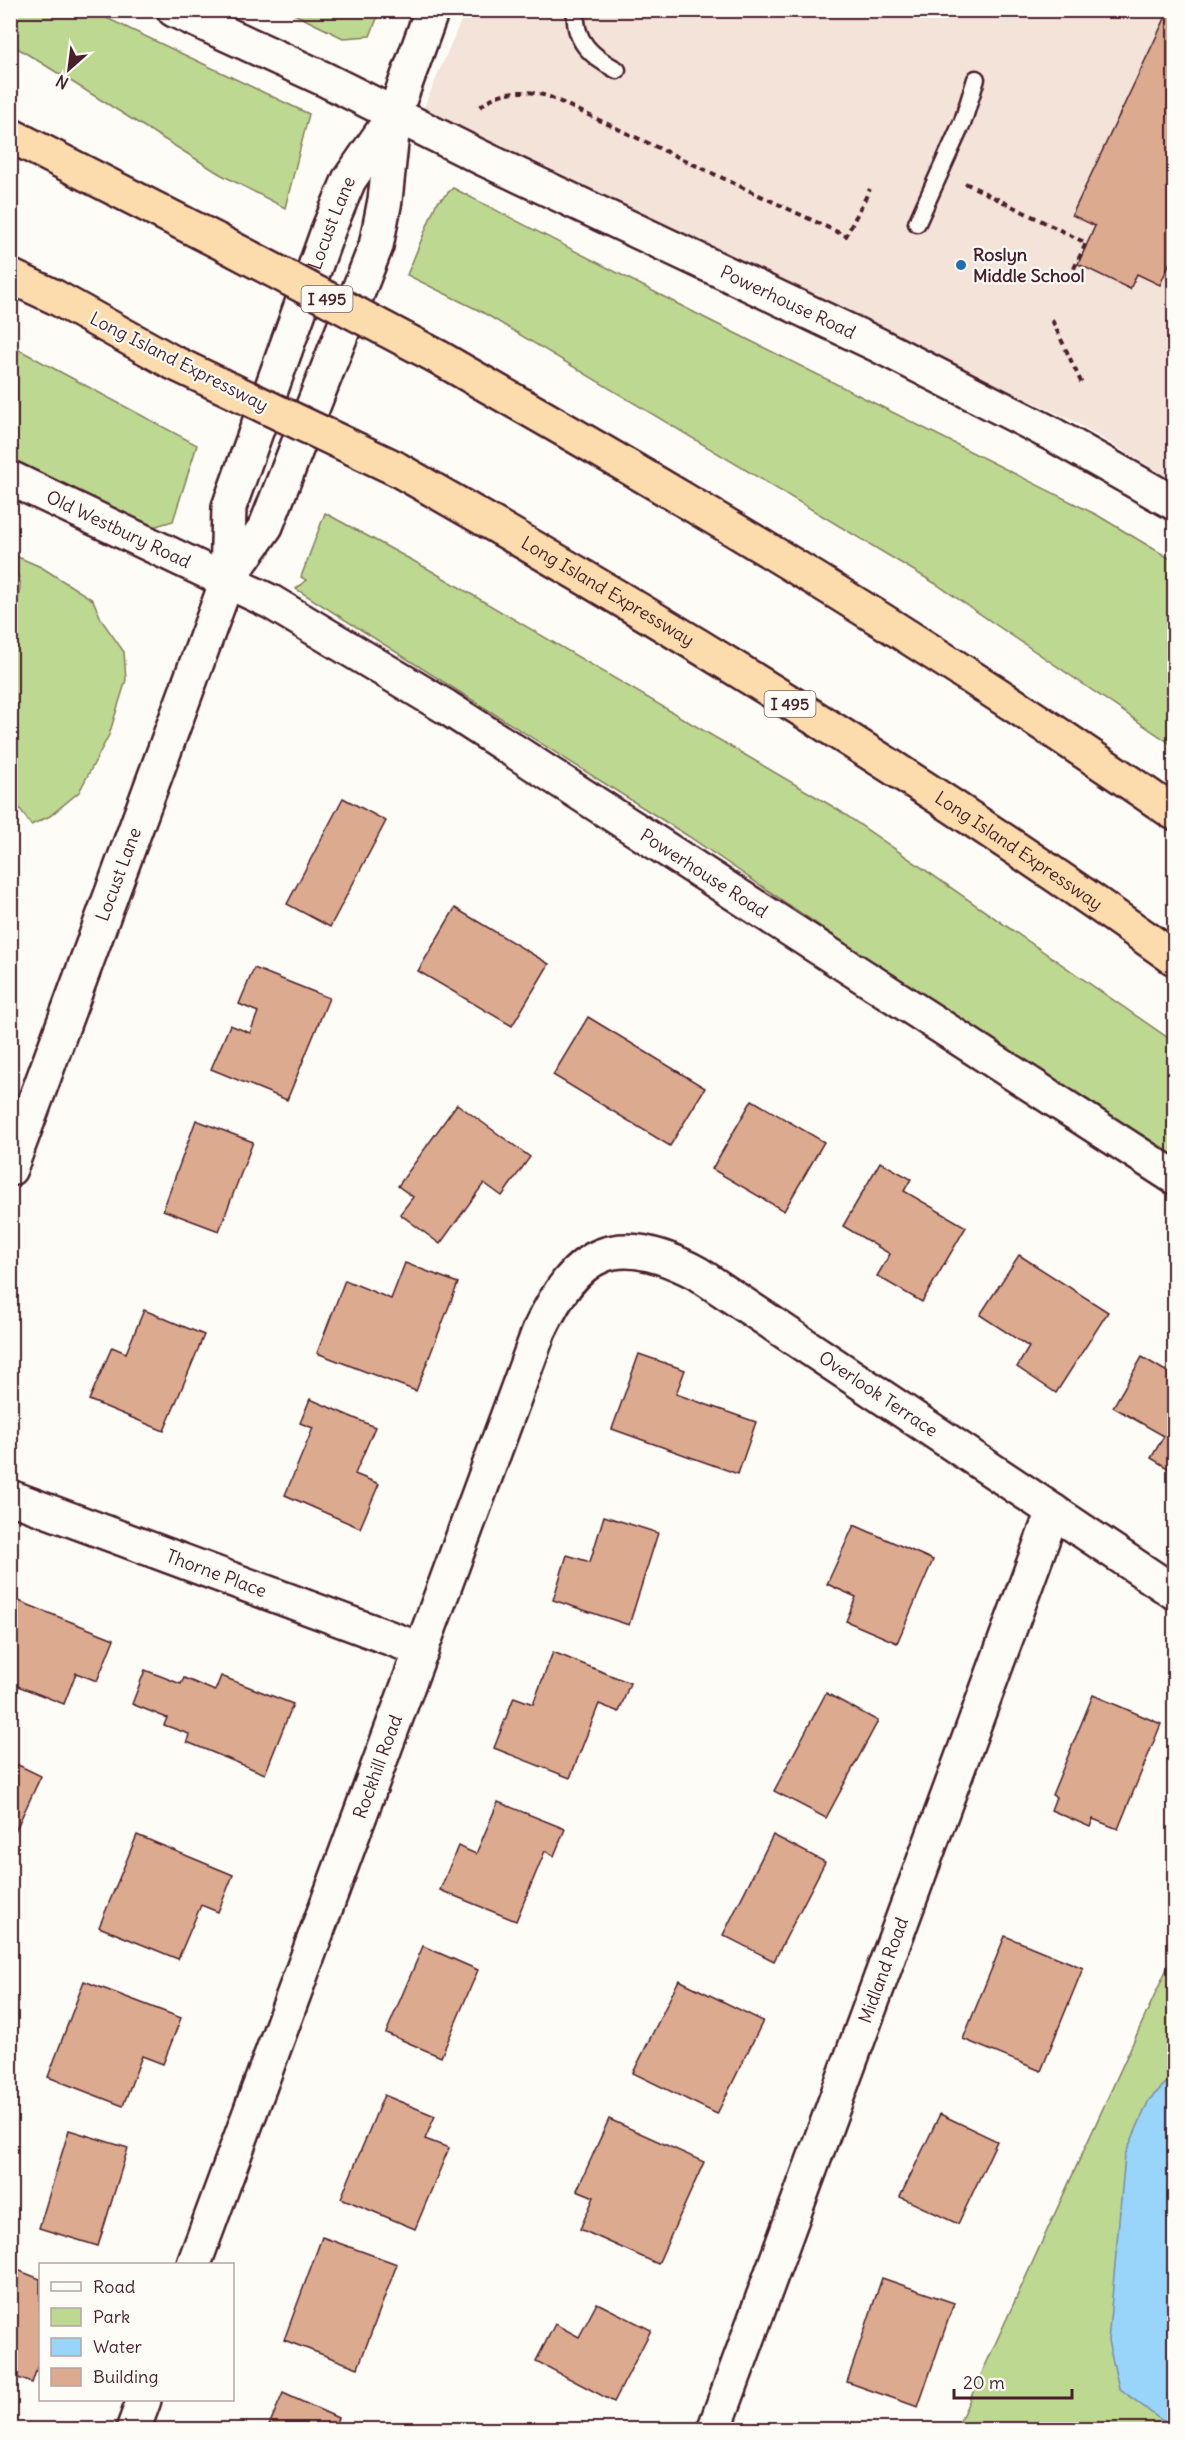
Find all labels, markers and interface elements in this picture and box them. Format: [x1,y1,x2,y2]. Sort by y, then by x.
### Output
north arrow [39,39,99,99]
text: N [52,71,72,94]
street label: Locust Lane [303,173,360,273]
place label: Roslyn Middle School [973,243,1085,287]
marker: Roslyn Middle School [954,258,968,272]
street label: Powerhouse Road [717,260,860,344]
road number: I 495 [302,286,352,312]
street label: Long Island Expressway [86,307,272,417]
street label: Old Westbury Road [43,485,195,573]
street label: Long Island Expressway [517,531,699,651]
road number: I 495 [764,691,816,717]
street label: Long Island Expressway [931,786,1107,915]
street label: Powerhouse Road [636,823,773,923]
street label: Locust Lane [90,824,146,924]
street label: Overlook Terrace [814,1346,942,1442]
street label: Thorne Place [163,1544,270,1602]
street label: Rockhill Road [348,1711,407,1822]
street label: Midland Road [853,1914,913,2026]
legend [39,2263,234,2401]
text: Road [93,2275,136,2298]
text: Park [93,2305,130,2328]
text: Water [93,2335,143,2358]
scale bar [954,2362,1072,2400]
text: Building [93,2365,158,2388]
text: 20 m [963,2371,1005,2394]

